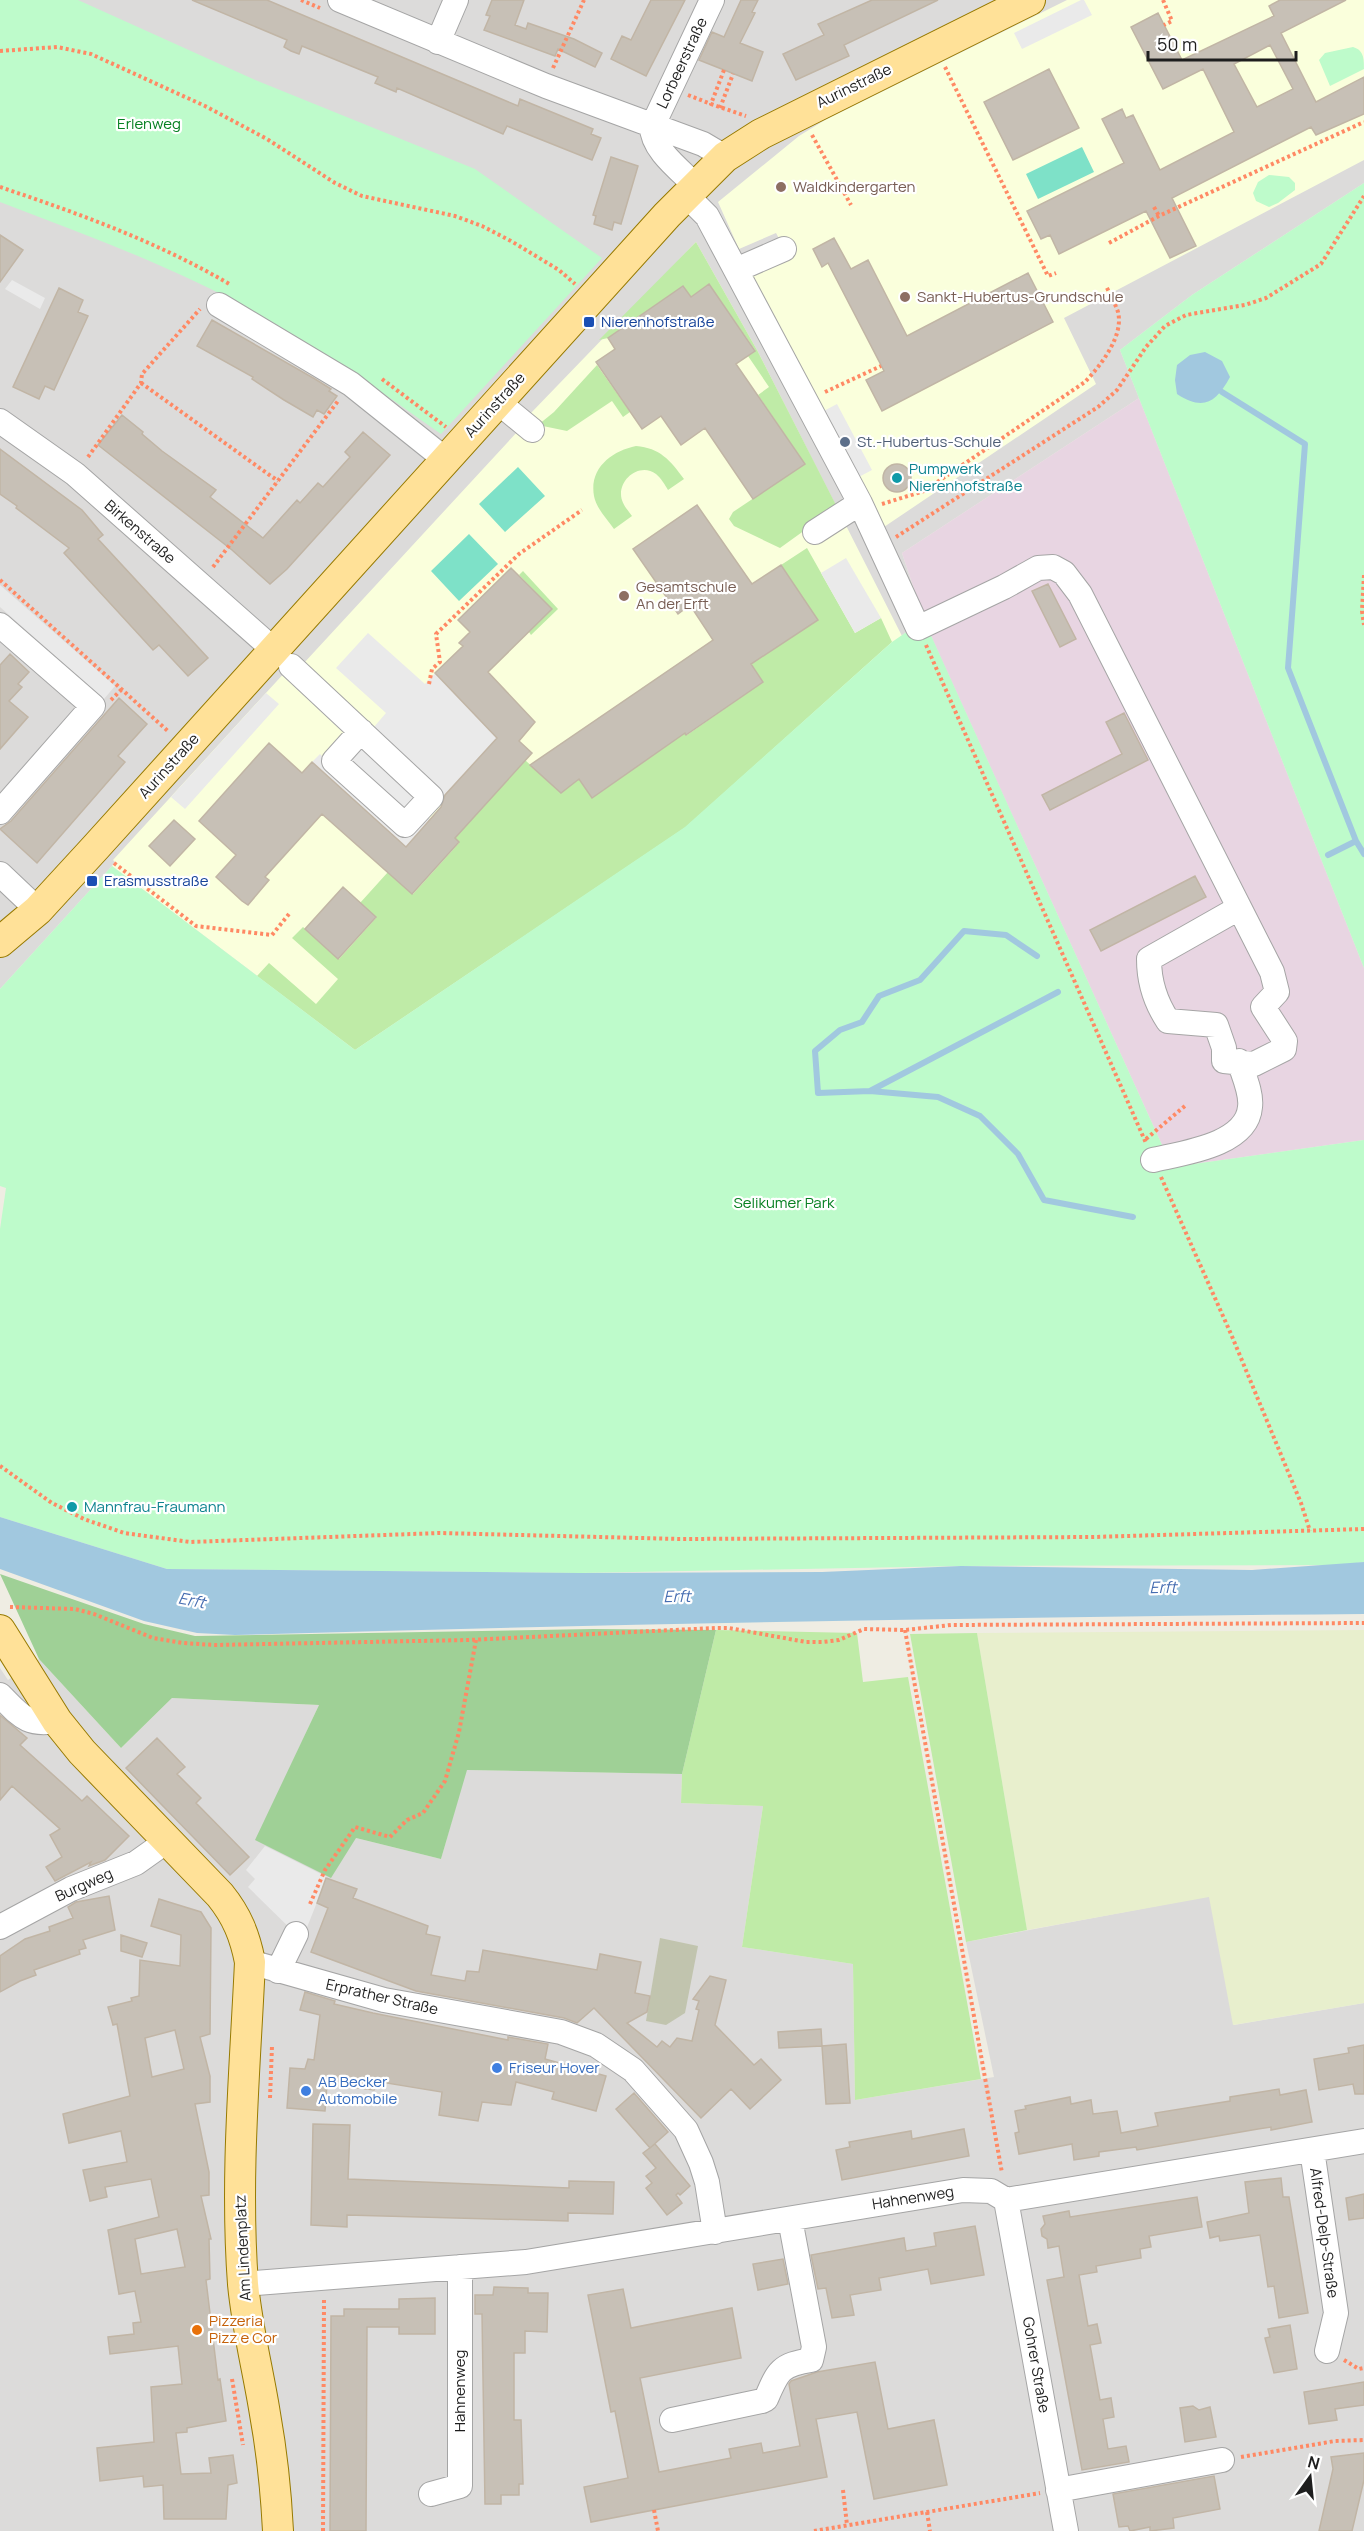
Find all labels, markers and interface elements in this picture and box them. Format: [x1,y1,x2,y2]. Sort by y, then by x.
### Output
street label: Lorbeerstraße [651,13,712,112]
scale bar [1148,24,1296,62]
text: 50 m [1157,32,1197,56]
street label: Aurinstraße [813,58,895,113]
park label: Erlenweg [117,113,181,134]
place label: Waldkindergarten [793,176,916,197]
marker: Waldkindergarten [774,180,788,194]
place label: Sankt-Hubertus-Grundschule [917,286,1124,307]
marker: Sankt-Hubertus-Grundschule [898,290,912,304]
place label: Nierenhofstraße [601,311,715,332]
marker: Nierenhofstraße [582,315,596,329]
street label: Aurinstraße [460,367,530,442]
place label: St.-Hubertus-Schule [857,431,1002,452]
marker: St.-Hubertus-Schule [838,435,852,449]
place label: Pumpwerk Nierenhofstraße [909,458,1023,496]
marker: Pumpwerk Nierenhofstraße [890,471,904,485]
street label: Birkenstraße [100,495,181,569]
place label: Gesamtschule An der Erft [636,576,737,614]
marker: Gesamtschule An der Erft [617,589,631,603]
street label: Aurinstraße [134,728,204,803]
place label: Erasmusstraße [104,870,209,891]
marker: Erasmusstraße [85,874,99,888]
park label: Selikumer Park [733,1192,835,1213]
place label: Mannfrau-Fraumann [84,1496,226,1517]
marker: Mannfrau-Fraumann [65,1500,79,1514]
water label: Erft [1149,1576,1178,1598]
water label: Erft [663,1585,692,1607]
water label: Erft [177,1587,209,1614]
street label: Burgweg [52,1863,116,1907]
street label: Erprather Straße [324,1973,441,2020]
place label: Friseur Hover [509,2057,600,2078]
marker: Friseur Hover [490,2061,504,2075]
place label: AB Becker Automobile [318,2071,397,2109]
marker: AB Becker Automobile [299,2084,313,2098]
street label: Alfred-Delp-Straße [1305,2166,1344,2300]
street label: Hahnenweg [870,2181,955,2214]
street label: Am Lindenplatz [229,2194,256,2302]
place label: Pizzeria Pizz e Cor [209,2310,278,2348]
street label: Gohrer Straße [1018,2315,1055,2415]
marker: Pizzeria Pizz e Cor [190,2323,204,2337]
street label: Hahnenweg [449,2350,470,2432]
north arrow [1280,2447,1340,2507]
text: N [1305,2450,1322,2475]

